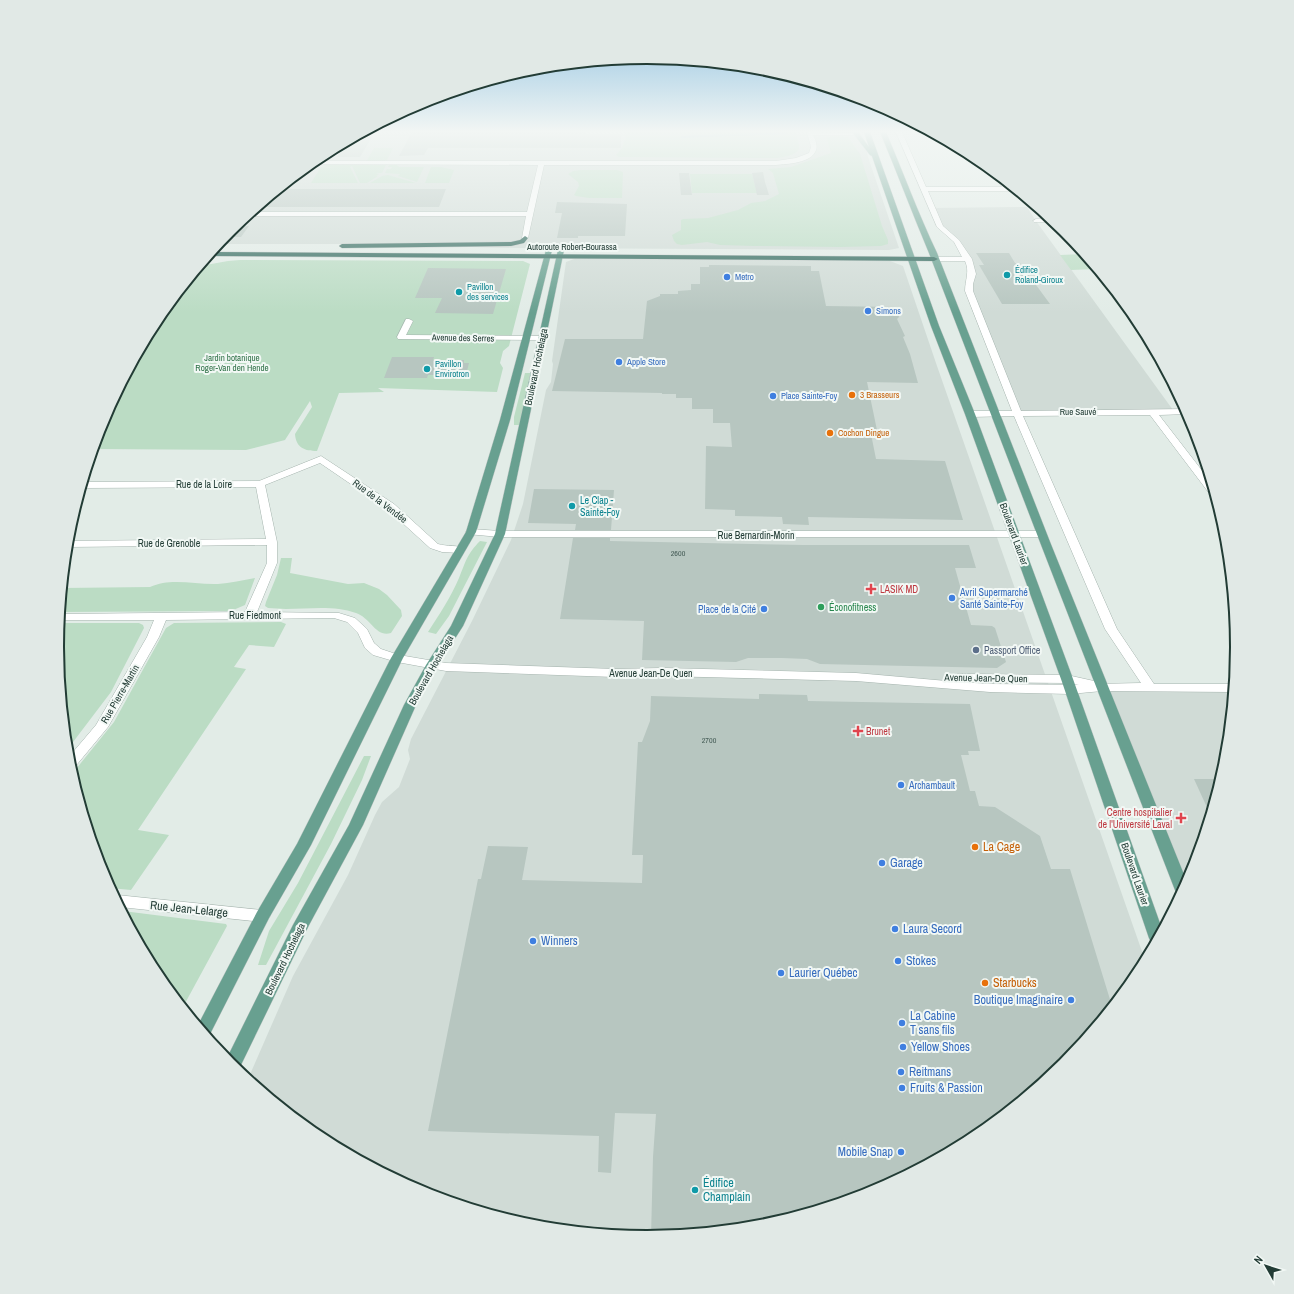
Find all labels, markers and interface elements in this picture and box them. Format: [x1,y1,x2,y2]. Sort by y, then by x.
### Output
street label: Autoroute Robert-Bourassa [526,241,617,253]
place label: Édifice Roland-Giroux [1015,264,1063,286]
marker: Édifice Roland-Giroux [1002,270,1012,280]
place label: Metro [735,271,754,283]
marker: Metro [722,272,732,282]
place label: Pavillon des services [467,281,509,303]
marker: Pavillon des services [454,287,464,297]
place label: Simons [876,305,901,317]
marker: Simons [863,306,873,316]
street label: Boulevard Hochelaga [521,327,551,407]
street label: Avenue des Serres [431,331,495,345]
park label: Jardin botanique Roger-Van den Hende [195,352,269,374]
place label: Apple Store [626,356,666,368]
marker: Apple Store [614,357,624,367]
place label: Pavillon Envirotron [435,358,469,380]
marker: Pavillon Envirotron [422,364,432,374]
place label: 3 Brasseurs [860,389,900,401]
place label: Place Sainte-Foy [781,390,838,402]
marker: 3 Brasseurs [847,390,857,400]
marker: Place Sainte-Foy [768,391,778,401]
street label: Rue Sauvé [1060,406,1096,418]
place label: Cochon Dingue [838,427,889,439]
marker: Cochon Dingue [825,428,835,438]
street label: Rue de la Vendée [350,476,410,526]
street label: Rue de la Loire [176,478,232,491]
place label: Le Clap - Sainte-Foy [580,494,621,519]
marker: Le Clap - Sainte-Foy [567,501,577,511]
street label: Boulevard Laurier [997,501,1031,567]
street label: Rue Bernardin-Morin [717,529,795,542]
street label: Rue de Grenoble [138,537,201,550]
house number: 2600 [671,548,686,558]
marker: LASIK MD [865,583,877,595]
place label: LASIK MD [880,583,918,596]
place label: Avril Supermarché Santé Sainte-Foy [959,586,1028,611]
marker: Avril Supermarché Santé Sainte-Foy [947,593,957,603]
place label: Éconofitness [829,601,876,614]
marker: Éconofitness [816,602,826,612]
place label: Place de la Cité [698,603,756,616]
marker: Place de la Cité [759,604,769,614]
street label: Rue Fiedmont [229,609,282,622]
street label: Boulevard Hochelaga [406,632,456,707]
place label: Passport Office [984,644,1041,657]
marker: Passport Office [971,645,981,655]
street label: Rue Pierre-Martin [98,662,142,726]
street label: Avenue Jean-De Quen [608,667,693,680]
street label: Avenue Jean-De Quen [943,671,1028,685]
place label: Brunet [866,725,891,738]
marker: Brunet [853,726,863,736]
house number: 2700 [702,735,717,745]
place label: Archambault [908,779,956,792]
marker: Archambault [896,780,906,790]
place label: Centre hospitalier de l'Université Laval [1098,806,1172,831]
marker: Centre hospitalier de l'Université Laval [1175,812,1187,824]
place label: La Cage [983,839,1020,855]
street label: Boulevard Laurier [1118,841,1152,907]
marker: La Cage [970,842,980,852]
place label: Garage [890,855,923,871]
marker: Garage [877,858,887,868]
street label: Rue Jean-Lelarge [149,897,229,921]
street label: Boulevard Hochelaga [262,921,308,997]
place label: Laura Secord [903,921,962,937]
marker: Laura Secord [890,924,900,934]
place label: Winners [541,933,578,949]
marker: Winners [528,936,538,946]
place label: Stokes [906,953,936,969]
marker: Stokes [893,956,903,966]
place label: Laurier Québec [789,965,857,981]
marker: Laurier Québec [776,968,786,978]
place label: Starbucks [993,975,1037,991]
marker: Starbucks [980,978,990,988]
place label: Boutique Imaginaire [974,992,1063,1008]
marker: Boutique Imaginaire [1066,995,1076,1005]
place label: La Cabine T sans fils [910,1008,955,1038]
marker: La Cabine T sans fils [897,1018,907,1028]
place label: Yellow Shoes [911,1039,970,1055]
marker: Yellow Shoes [898,1042,908,1052]
place label: Reitmans [909,1064,951,1080]
marker: Reitmans [896,1067,906,1077]
place label: Fruits & Passion [910,1080,983,1096]
marker: Fruits & Passion [897,1083,907,1093]
place label: Mobile Snap [838,1144,893,1160]
marker: Mobile Snap [896,1147,906,1157]
place label: Édifice Champlain [703,1175,751,1205]
marker: Édifice Champlain [690,1185,700,1195]
north arrow [1246,1246,1286,1286]
text: N [1251,1253,1266,1267]

